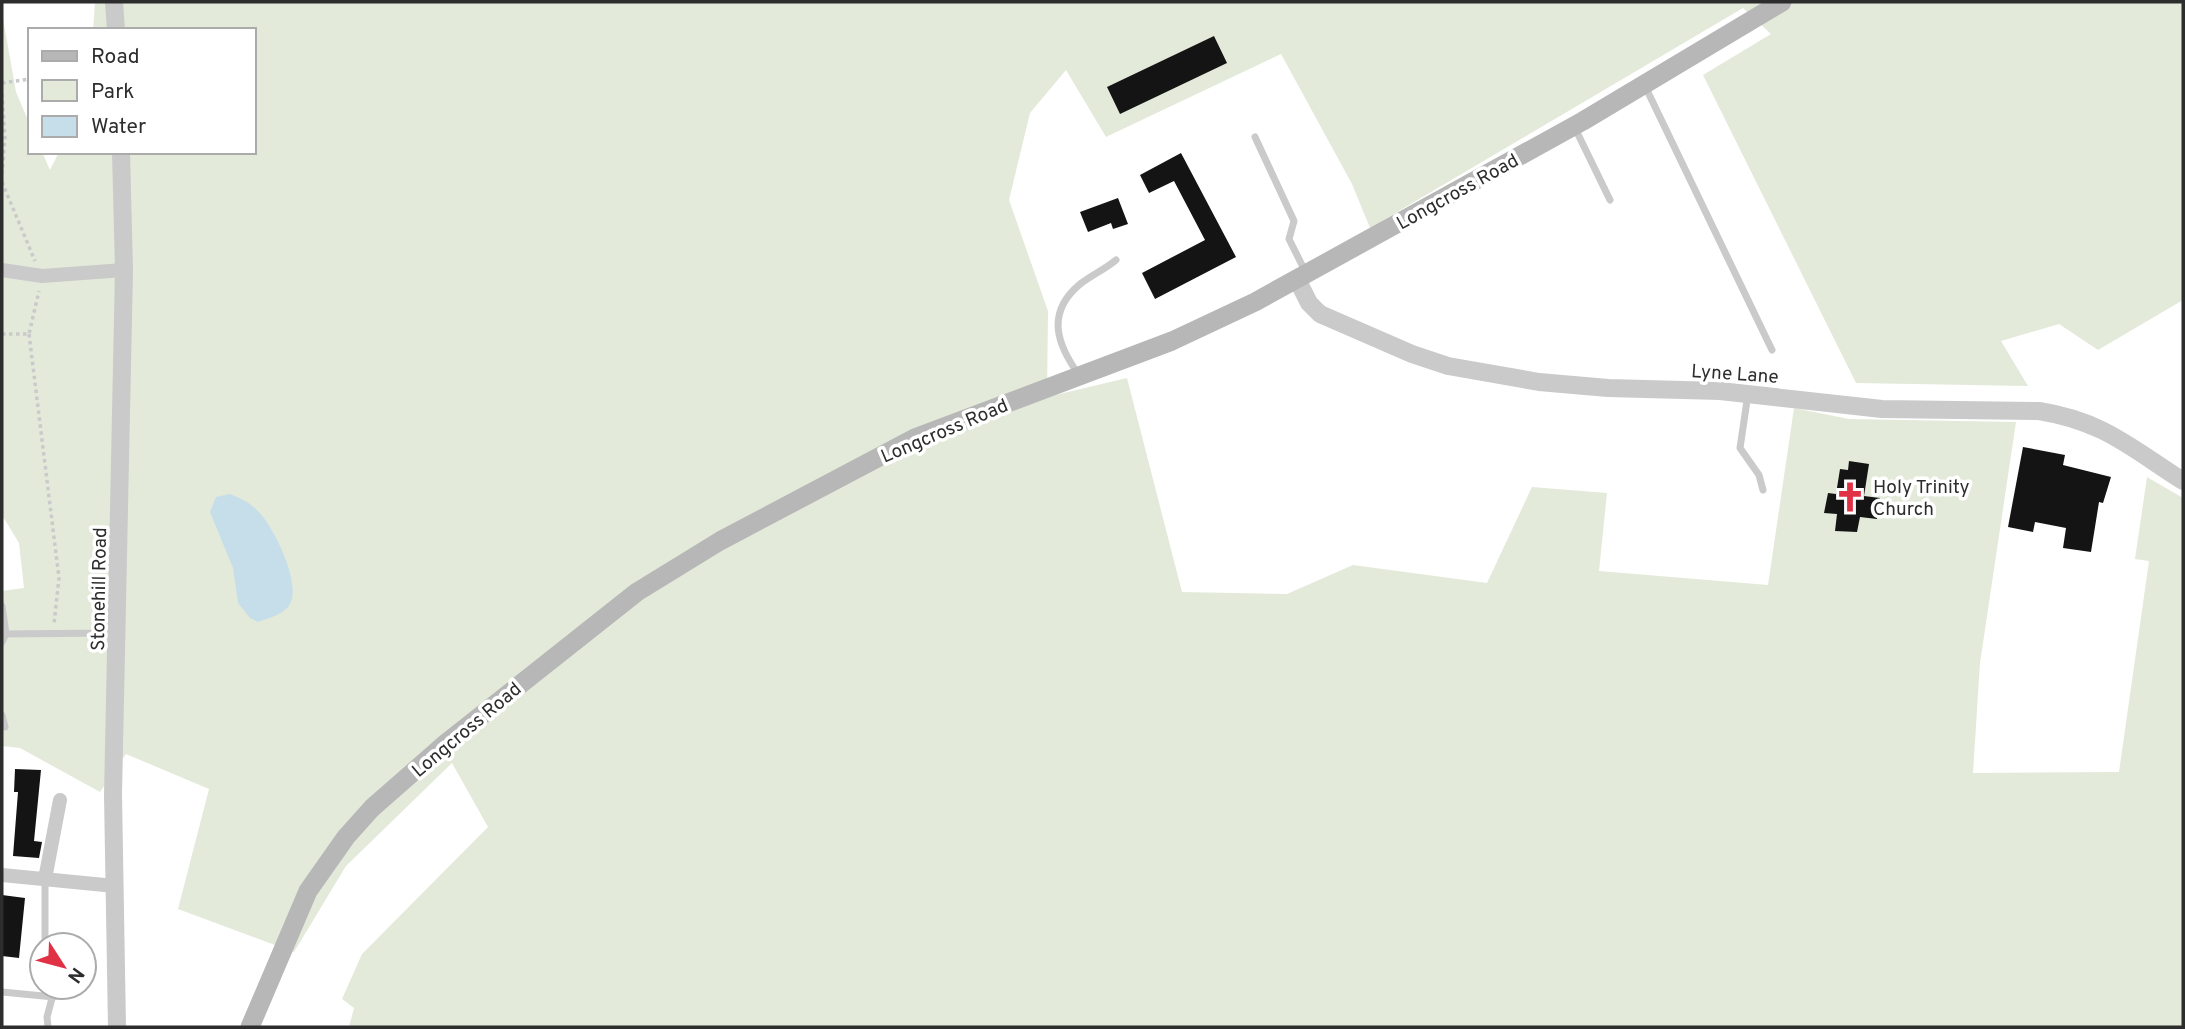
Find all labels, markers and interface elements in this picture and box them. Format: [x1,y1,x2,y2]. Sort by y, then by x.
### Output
legend [28,28,256,154]
text: Road [91,44,140,71]
text: Park [91,79,134,106]
text: Water [91,114,146,141]
street label: Longcross Road [1393,149,1523,236]
street label: Lyne Lane [1690,360,1780,390]
street label: Longcross Road [878,394,1012,469]
place label: Holy Trinity Church [1873,476,1970,522]
church icon: Holy Trinity Church [1833,480,1867,514]
street label: Stonehill Road [87,527,113,651]
street label: Longcross Road [408,678,527,783]
north arrow [28,931,98,1001]
text: N [61,962,89,987]

